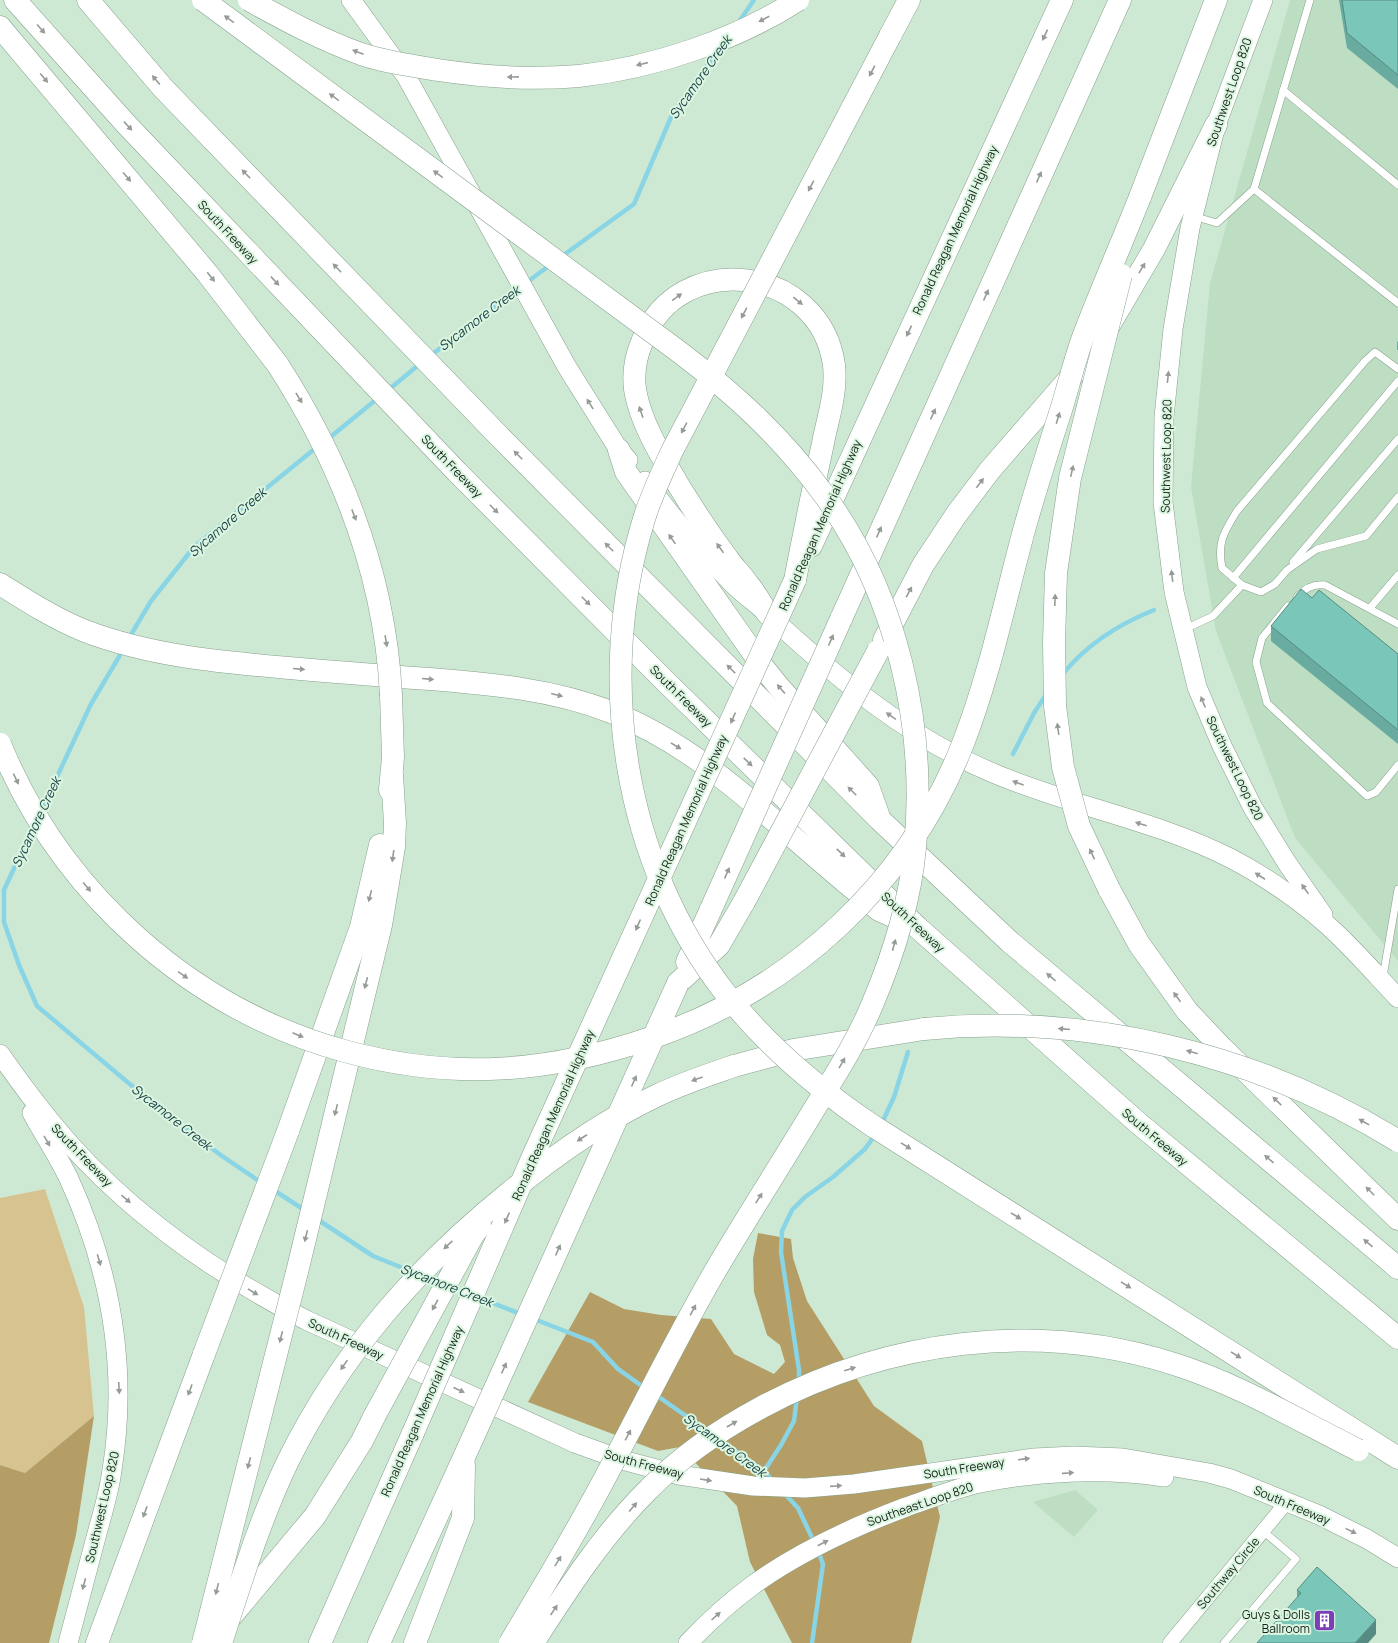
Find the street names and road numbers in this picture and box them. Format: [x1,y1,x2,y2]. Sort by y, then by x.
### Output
street label: Southwest Loop 820 [1202,35,1256,149]
street label: Ronald Reagan Memorial Highway [908,142,1002,317]
street label: South Freeway [194,196,262,268]
street label: Southwest Loop 820 [1157,399,1175,513]
street label: South Freeway [418,431,487,502]
street label: Ronald Reagan Memorial Highway [775,436,866,613]
street label: South Freeway [646,661,716,731]
street label: Southwest Loop 820 [1202,713,1268,823]
street label: Ronald Reagan Memorial Highway [641,731,732,908]
street label: South Freeway [877,888,949,956]
street label: Ronald Reagan Memorial Highway [508,1026,599,1203]
street label: South Freeway [1118,1104,1192,1170]
street label: South Freeway [48,1120,117,1191]
street label: South Freeway [305,1314,387,1364]
street label: Ronald Reagan Memorial Highway [377,1322,468,1499]
street label: South Freeway [602,1445,686,1483]
street label: Southwest Loop 820 [81,1450,123,1564]
street label: South Freeway [922,1453,1006,1483]
street label: Southeast Loop 820 [864,1478,976,1530]
street label: South Freeway [1251,1481,1333,1529]
street label: Southway Circle [1193,1533,1263,1613]

